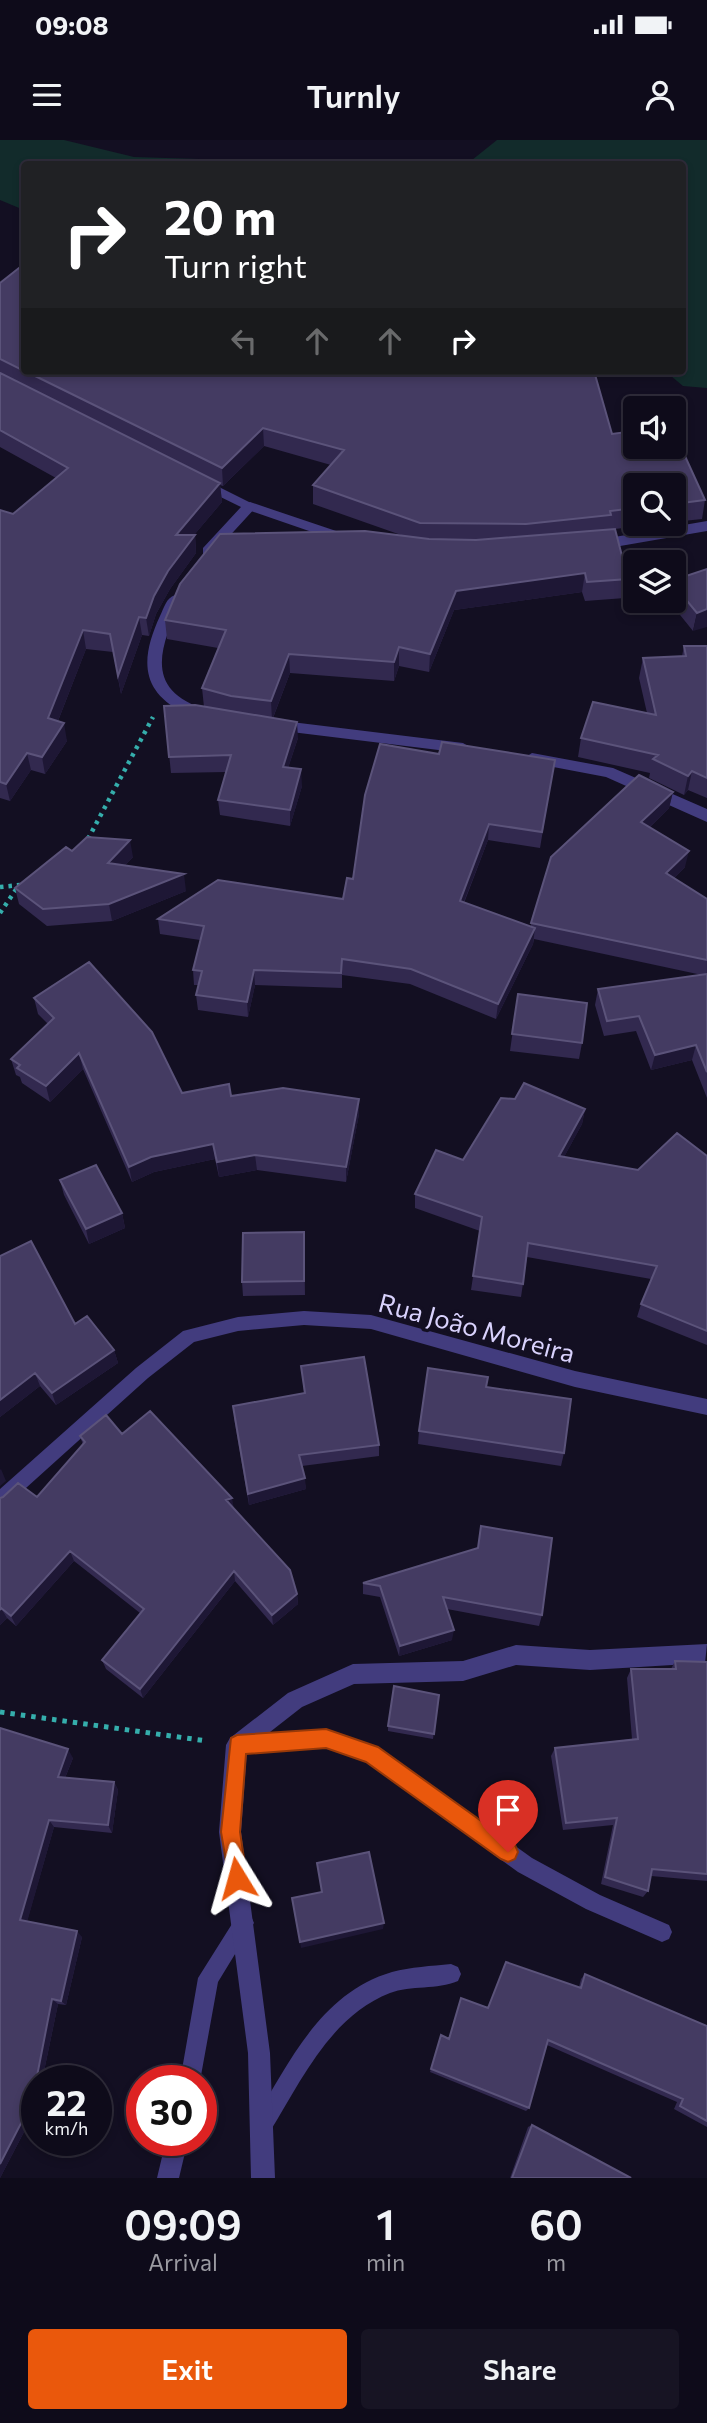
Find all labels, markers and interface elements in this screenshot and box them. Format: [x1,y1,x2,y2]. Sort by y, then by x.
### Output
text: 09:08 [35,9,109,40]
text: Turnly [307,75,400,115]
icon: menu [28,76,66,114]
icon: person [641,76,679,114]
text: 20 m [164,185,276,245]
icon: right [49,189,140,280]
text: Turn right [164,245,307,285]
icon: left [225,322,263,360]
icon: ahead [298,322,336,360]
icon: ahead [371,322,409,360]
icon: right [444,322,482,360]
map controls [623,396,686,613]
button: sound [623,396,686,459]
button: search [623,473,686,536]
button: layers [623,550,686,613]
street label: Rua João Moreira [375,1286,579,1368]
pin [478,1780,538,1852]
icon: arrive [489,1791,527,1829]
position arrow [200,1841,274,1915]
speed limit sign: 30 [126,2065,217,2156]
text: 22 [47,2080,86,2123]
text: km/h [45,2117,88,2139]
text: 09:09 [124,2197,242,2249]
text: 1 [376,2197,395,2249]
text: 60 [529,2197,583,2249]
text: Arrival [148,2248,218,2276]
text: min [366,2248,405,2276]
text: m [546,2248,566,2276]
button: Exit [28,2329,347,2409]
button: Share [361,2329,679,2409]

